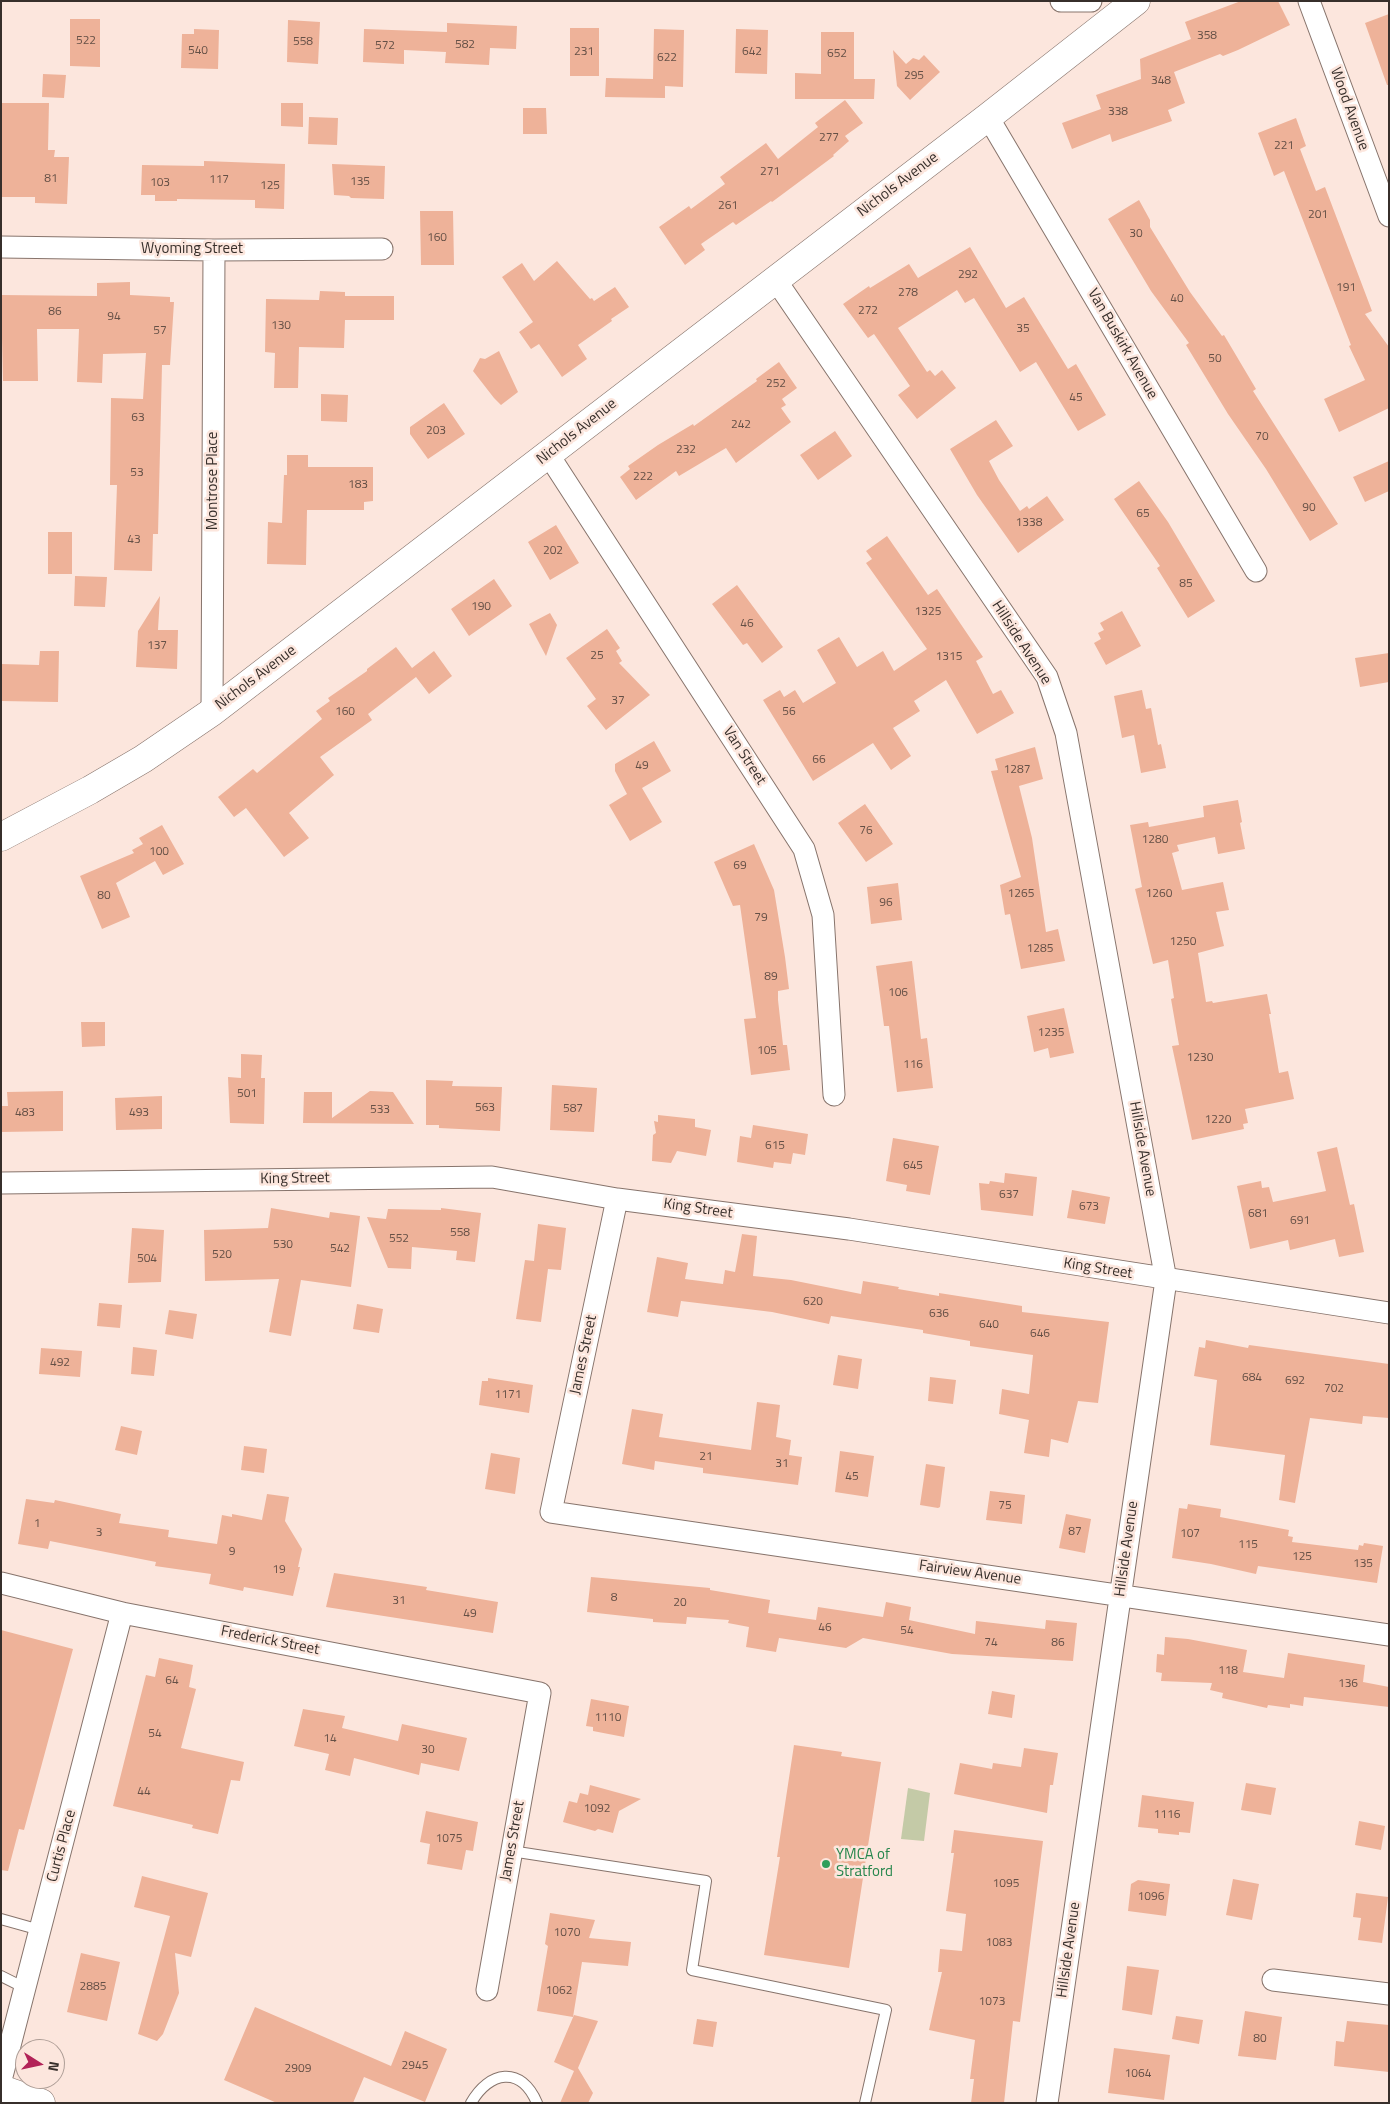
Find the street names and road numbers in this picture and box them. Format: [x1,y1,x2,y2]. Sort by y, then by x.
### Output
street label: Wood Avenue [1326,65,1372,153]
street label: Nichols Avenue [854,149,942,221]
street label: Wyoming Street [141,240,243,258]
street label: Van Buskirk Avenue [1083,286,1161,402]
street label: Nichols Avenue [533,395,621,469]
street label: Montrose Place [204,432,222,530]
street label: Hillside Avenue [987,598,1055,688]
street label: Nichols Avenue [212,642,300,714]
street label: Van Street [719,723,769,789]
street label: Hillside Avenue [1125,1100,1159,1198]
street label: King Street [260,1169,330,1189]
street label: King Street [662,1195,734,1223]
street label: King Street [1062,1255,1134,1283]
street label: James Street [567,1314,601,1396]
street label: Hillside Avenue [1111,1500,1143,1598]
street label: Fairview Avenue [918,1557,1022,1589]
street label: Frederick Street [219,1623,321,1659]
street label: James Street [497,1800,529,1882]
street label: Curtis Place [44,1808,80,1884]
street label: Hillside Avenue [1053,1901,1085,1999]

